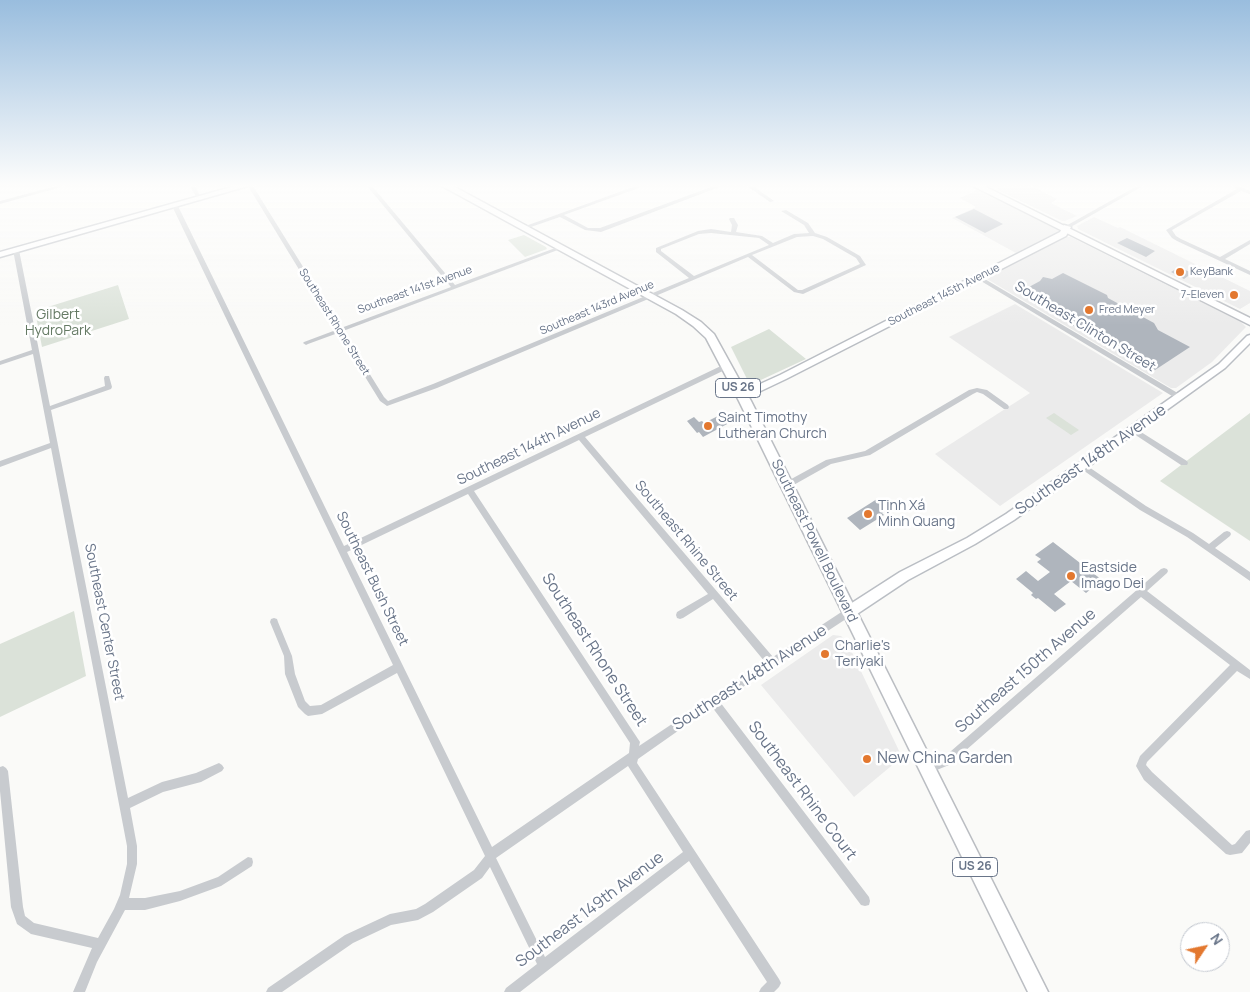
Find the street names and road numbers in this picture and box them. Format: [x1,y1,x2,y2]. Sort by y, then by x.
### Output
street label: Southeast 145th Avenue [886,261,1002,329]
street label: Southeast 141st Avenue [356,263,474,317]
street label: Southeast Rhone Street [296,266,372,378]
street label: Southeast 143rd Avenue [538,278,656,338]
street label: Southeast Clinton Street [1011,278,1159,376]
road number: US 26 [716,378,760,398]
street label: Southeast 148th Avenue [1012,401,1170,519]
street label: Southeast 144th Avenue [455,405,603,489]
street label: Southeast Powell Boulevard [767,457,861,625]
street label: Southeast Rhine Street [631,478,741,604]
street label: Southeast Bush Street [332,509,412,649]
street label: Southeast Center Street [81,542,127,702]
street label: Southeast Rhone Street [537,570,651,730]
street label: Southeast 150th Avenue [952,605,1100,737]
street label: Southeast 148th Avenue [669,621,831,735]
street label: Southeast Rhine Court [744,718,860,864]
street label: Southeast 149th Avenue [512,848,668,972]
road number: US 26 [952,858,998,876]

